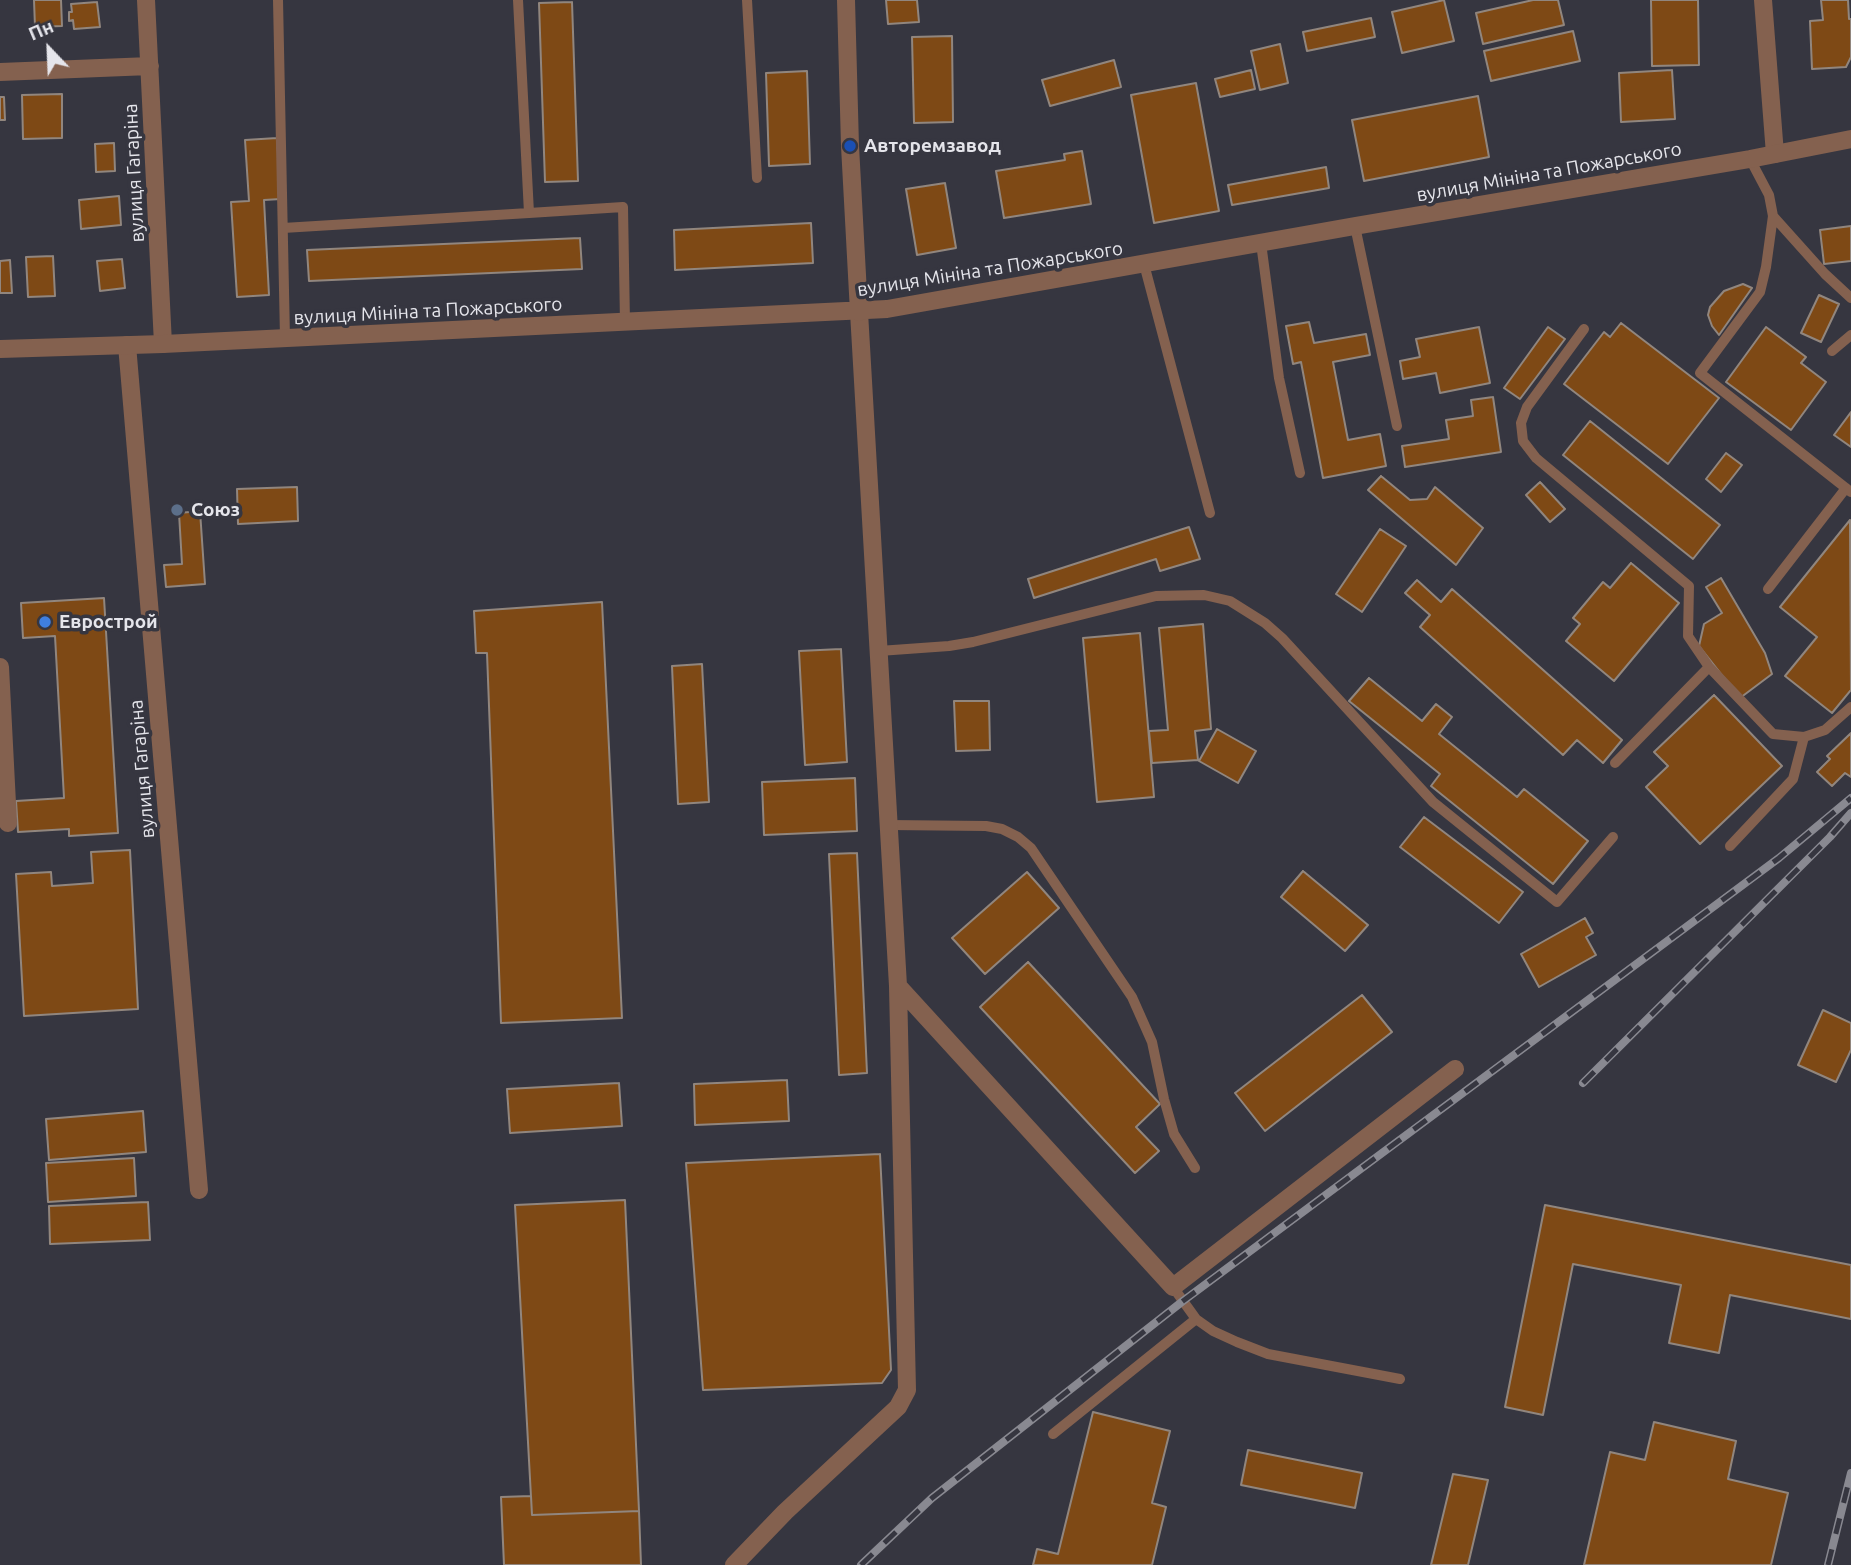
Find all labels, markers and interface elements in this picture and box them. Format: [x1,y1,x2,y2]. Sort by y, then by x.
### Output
north arrow [14,14,84,84]
text: Пн [25,15,57,45]
street label: вулиця Гагаріна [119,103,149,243]
place label: Авторемзавод [864,135,1001,157]
street label: вулиця Мініна та Пожарського [1415,137,1683,207]
marker: Авторемзавод [842,138,858,154]
street label: вулиця Мініна та Пожарського [855,237,1125,301]
street label: вулиця Мініна та Пожарського [293,293,563,329]
place label: Союз [191,499,240,521]
marker: Союз [169,502,185,518]
place label: Еврострой [59,611,158,633]
marker: Еврострой [37,614,53,630]
street label: вулиця Гагаріна [125,699,159,839]

